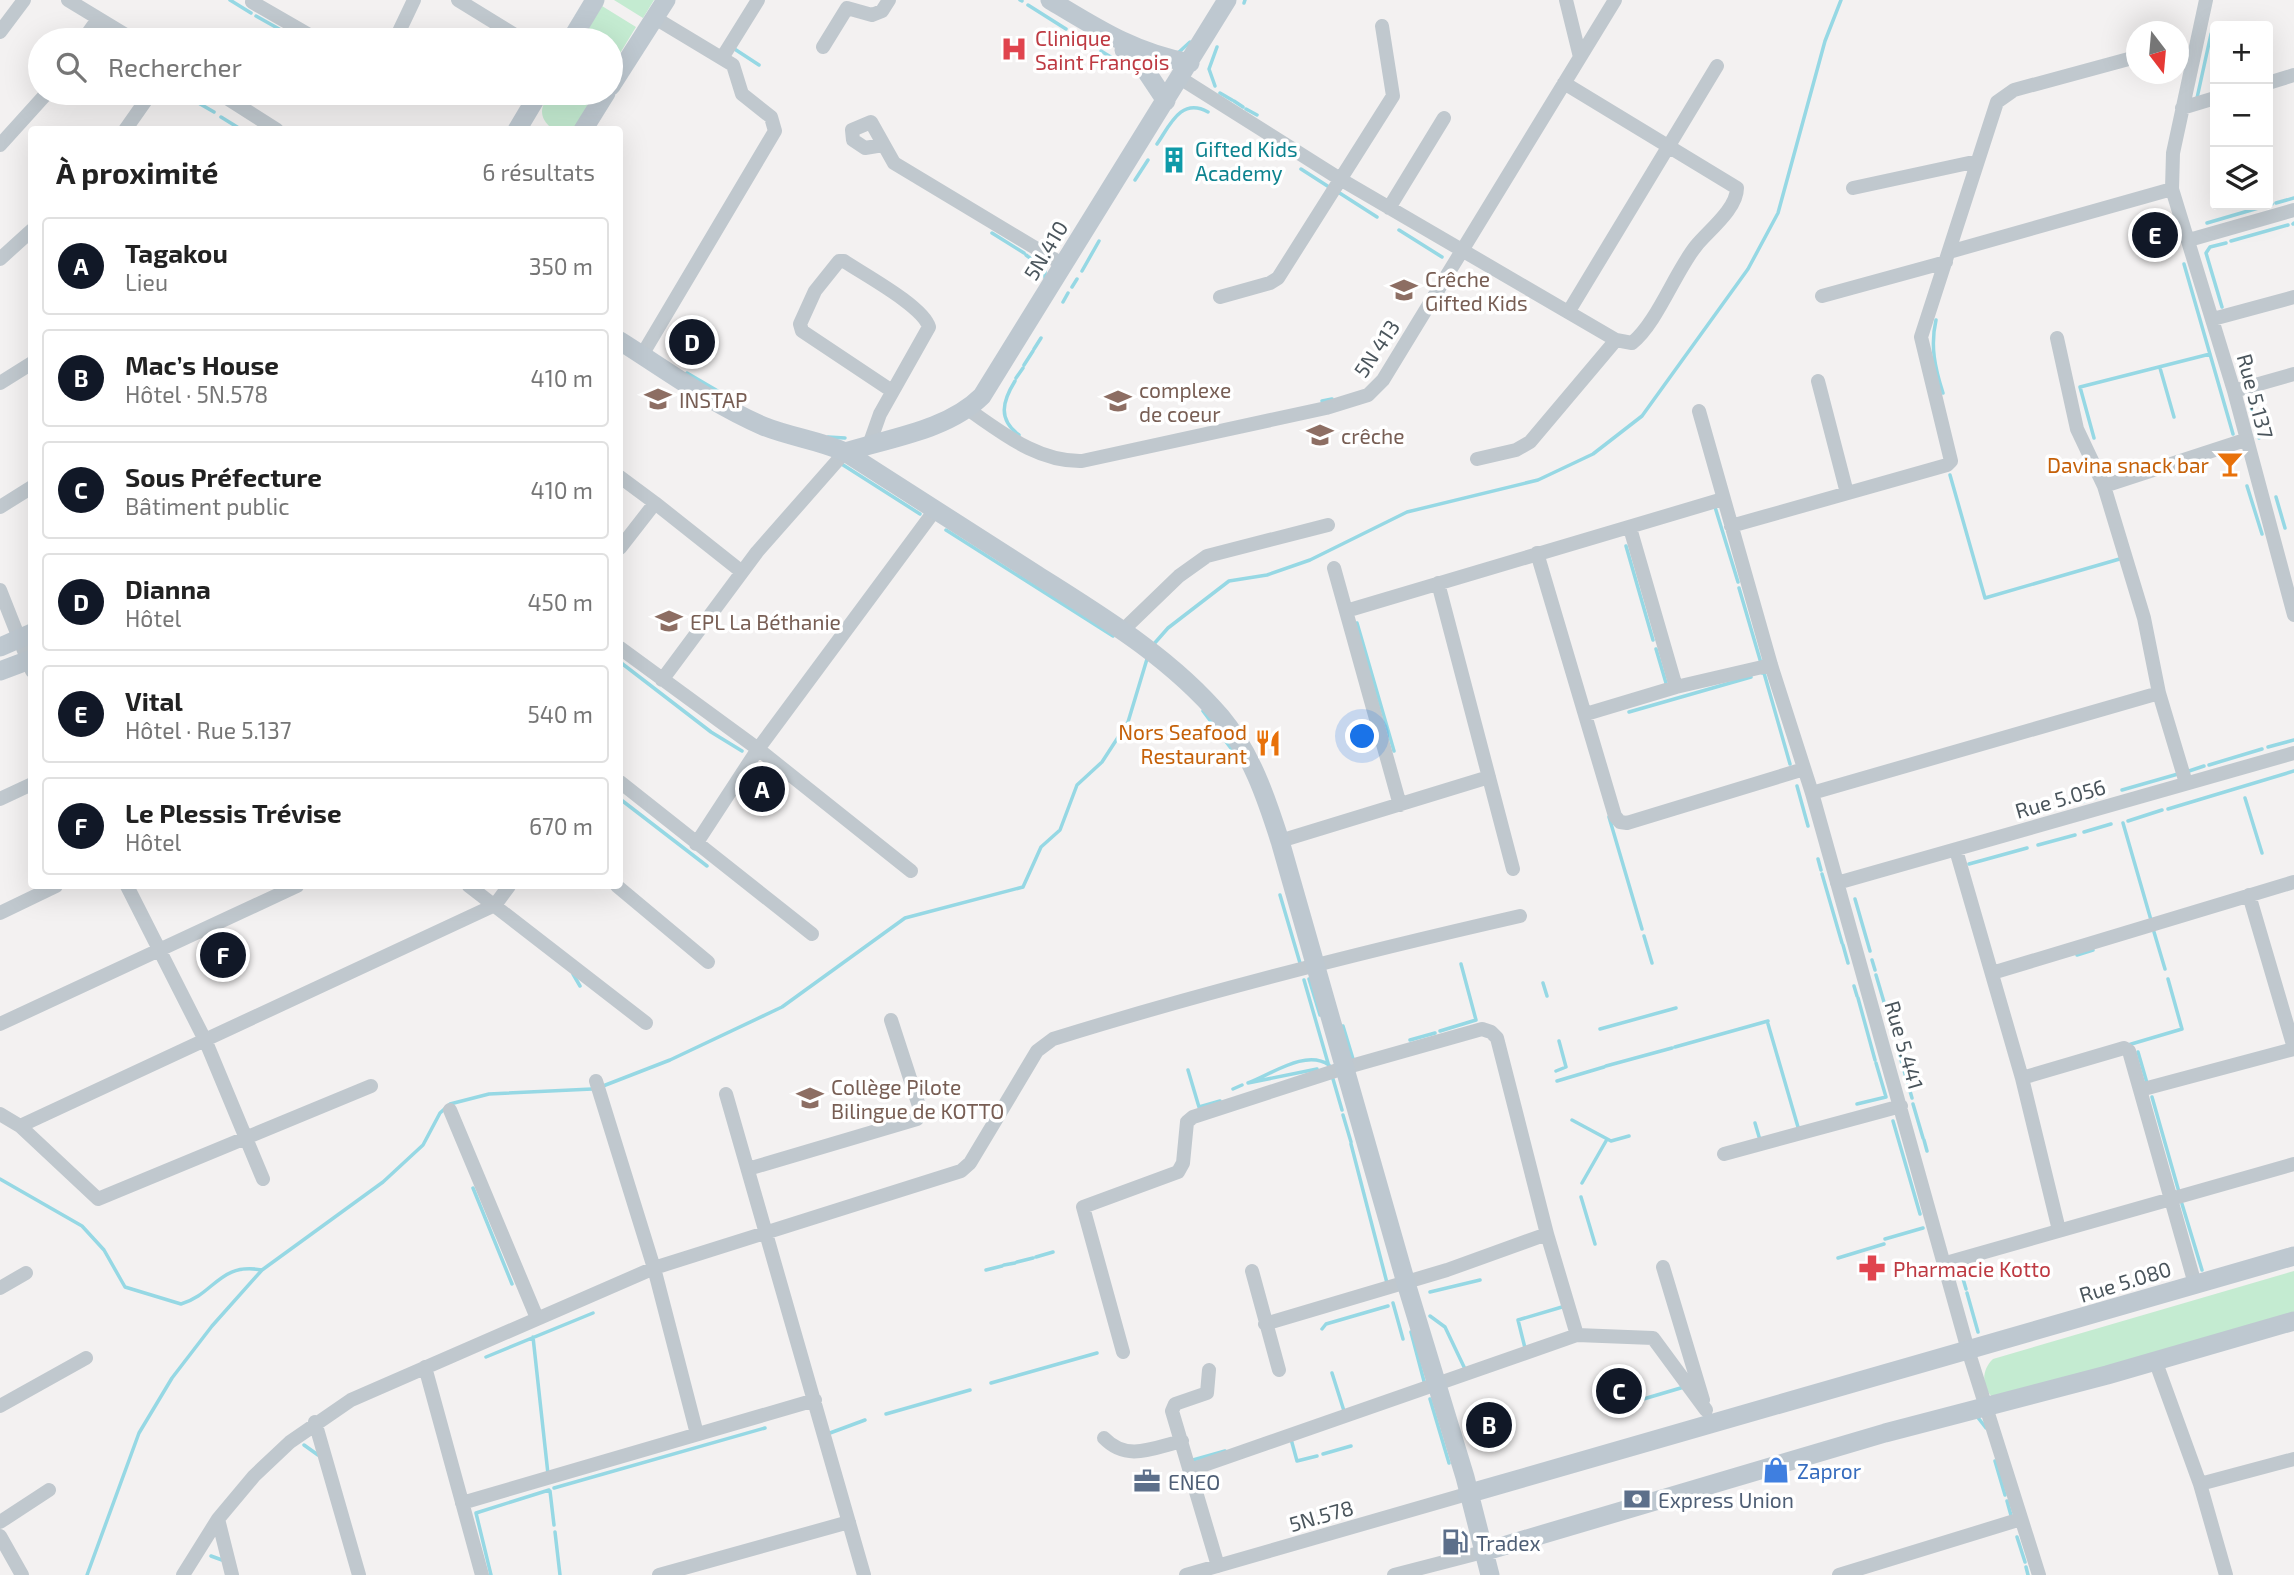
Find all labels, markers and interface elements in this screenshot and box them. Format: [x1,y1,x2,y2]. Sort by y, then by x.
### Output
north arrow [2126,21,2189,84]
map controls [2210,21,2273,210]
button: + [2210,21,2273,84]
place label: Clinique Saint François [1035,25,1169,76]
search box [28,28,623,105]
hospital icon: Clinique Saint François [999,34,1029,64]
icon: search [52,48,90,86]
text: Rechercher [108,51,242,82]
button: − [2210,84,2273,147]
place label: Gifted Kids Academy [1195,136,1298,185]
building icon: Gifted Kids Academy [1159,145,1189,175]
button: layers [2210,147,2273,210]
text: À proximité [56,154,218,190]
text: 6 résultats [482,158,595,186]
pin: E [2132,209,2178,261]
street label: 5N.410 [1018,216,1072,284]
text: Tagakou [125,237,228,268]
text: A [73,252,89,280]
text: 350 m [529,252,593,280]
place label: Crêche Gifted Kids [1425,266,1528,315]
text: Lieu [125,268,168,296]
school or university icon: Crêche Gifted Kids [1389,275,1419,305]
street label: 5N 413 [1348,315,1404,381]
pin: D [669,316,715,368]
text: Mac’s House [125,349,279,380]
street label: Rue 5.137 [2233,351,2279,441]
text: B [74,364,88,392]
text: 410 m [531,364,593,392]
place label: complexe de coeur [1139,377,1231,426]
text: Hôtel · 5N.578 [125,380,268,408]
school or university icon: INSTAP [643,384,673,414]
school or university icon: complexe de coeur [1103,386,1133,416]
place label: INSTAP [679,387,748,412]
school or university icon: crêche [1305,420,1335,450]
place label: crêche [1341,423,1404,448]
bar icon: Davina snack bar [2215,449,2245,479]
place label: Davina snack bar [2047,452,2210,477]
text: Sous Préfecture [125,461,322,492]
text: C [74,476,88,504]
text: 410 m [531,476,593,504]
text: Bâtiment public [125,492,289,520]
text: Dianna [125,573,211,604]
text: D [73,588,89,616]
text: 450 m [527,588,593,616]
text: Hôtel [125,604,181,632]
school or university icon: EPL La Béthanie [654,606,684,636]
place label: EPL La Béthanie [690,609,841,634]
text: Vital [125,685,183,716]
text: E [74,700,88,728]
text: 540 m [527,700,593,728]
text: Hôtel · Rue 5.137 [125,716,292,744]
place label: Nors Seafood Restaurant [1118,719,1247,768]
your location [1345,719,1379,753]
restaurant icon: Nors Seafood Restaurant [1253,728,1283,758]
pin: A [739,763,785,815]
street label: Rue 5.056 [2012,773,2108,823]
text: Le Plessis Trévise [125,797,342,828]
text: F [75,812,87,840]
text: 670 m [529,812,593,840]
text: Hôtel [125,828,181,856]
pin: F [200,929,246,981]
street label: Rue 5.441 [1880,998,1930,1092]
place label: Collège Pilote Bilingue de KOTTO [831,1074,1004,1123]
school or university icon: Collège Pilote Bilingue de KOTTO [795,1083,825,1113]
pharmacy icon: Pharmacie Kotto [1857,1253,1887,1283]
street label: Rue 5.080 [2076,1255,2174,1307]
place label: Pharmacie Kotto [1893,1256,2051,1281]
pin: C [1596,1365,1642,1417]
pin: B [1466,1399,1512,1451]
shop icon: Zapror [1761,1455,1791,1485]
place label: Zapror [1797,1458,1862,1483]
office icon: ENEO [1132,1466,1162,1496]
place label: ENEO [1168,1469,1220,1494]
bank icon: Express Union [1622,1484,1652,1514]
place label: Express Union [1658,1487,1794,1512]
street label: 5N.578 [1286,1494,1356,1536]
fuel station icon: Tradex [1440,1527,1470,1557]
place label: Tradex [1476,1530,1541,1555]

